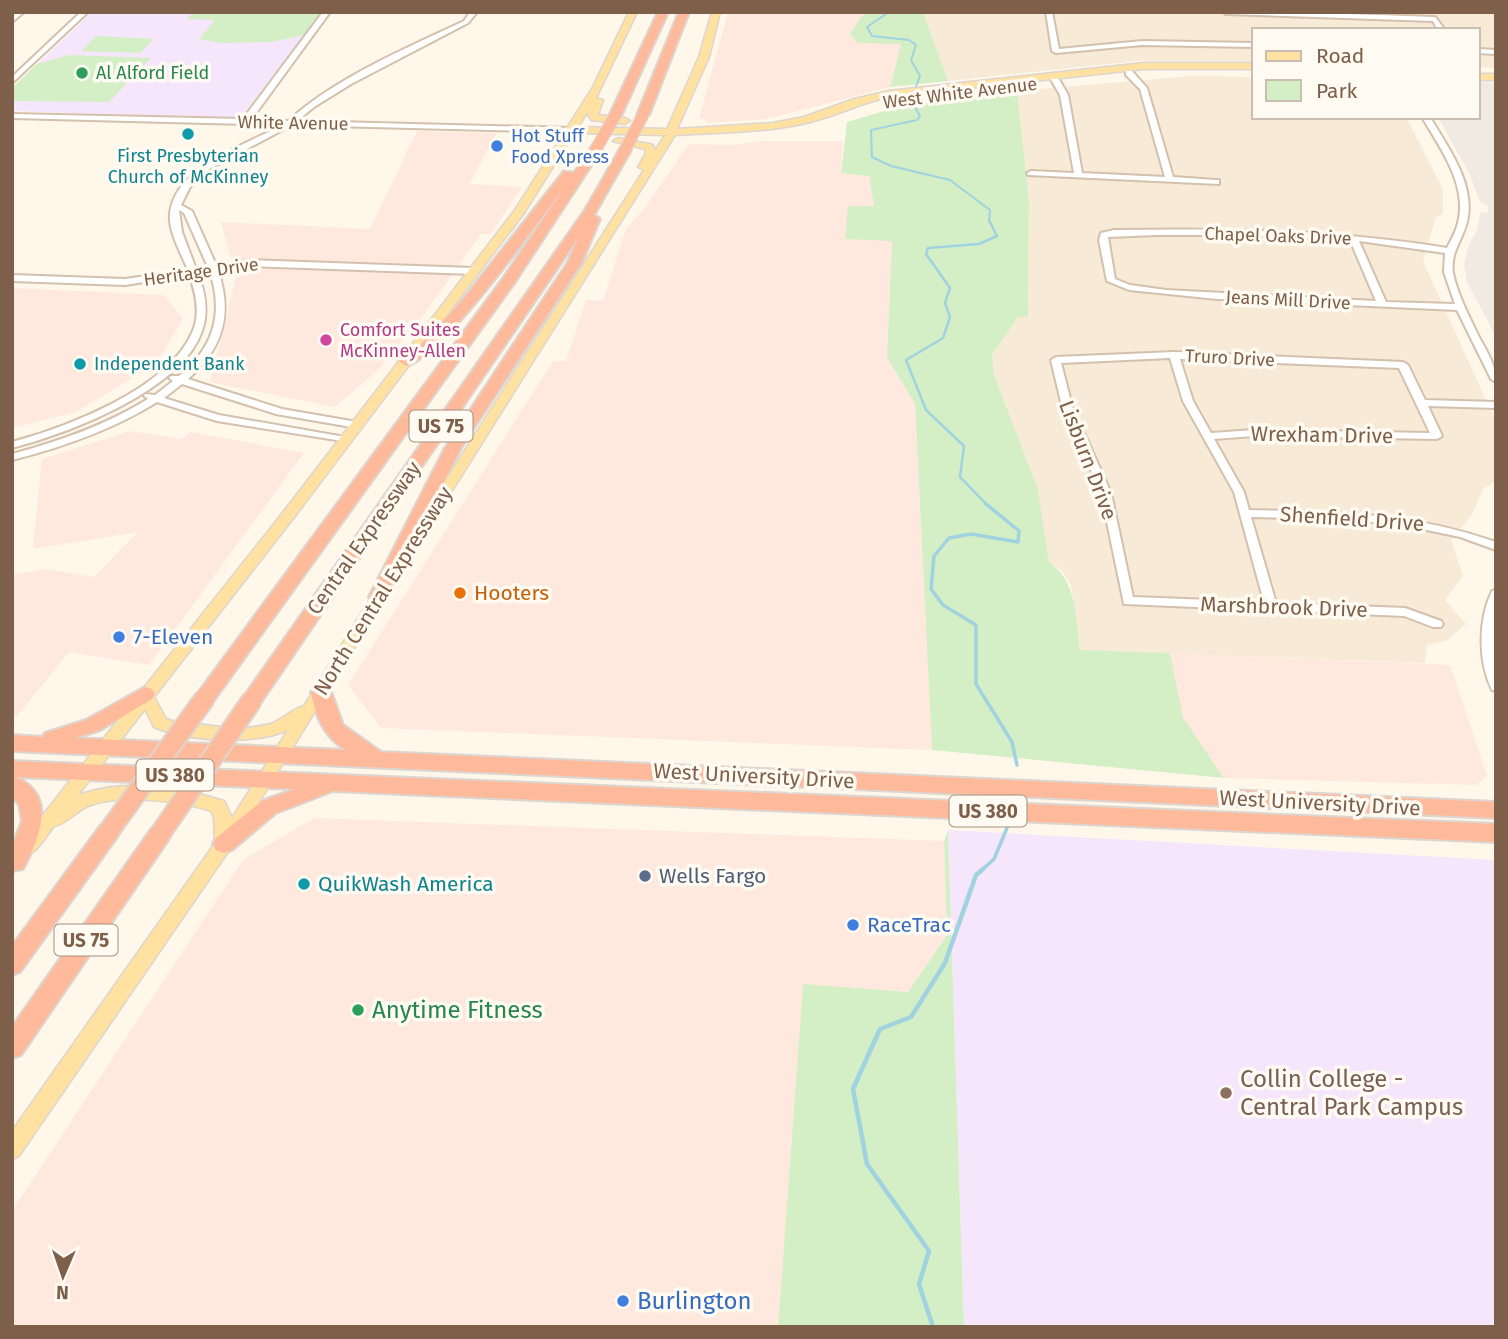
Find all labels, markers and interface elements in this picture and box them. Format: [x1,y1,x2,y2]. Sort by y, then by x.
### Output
legend [1252,28,1480,119]
text: Road [1316,43,1364,69]
place label: Al Alford Field [96,62,209,84]
marker: Al Alford Field [74,65,90,81]
street label: West White Avenue [882,73,1038,113]
text: Park [1316,78,1358,104]
street label: White Avenue [237,111,349,135]
place label: Hot Stuff Food Xpress [511,125,609,168]
marker: First Presbyterian Church of McKinney [180,126,196,142]
marker: Hot Stuff Food Xpress [489,138,505,154]
place label: First Presbyterian Church of McKinney [108,145,268,188]
street label: Chapel Oaks Drive [1204,222,1352,250]
street label: Heritage Drive [142,253,260,291]
street label: Jeans Mill Drive [1225,286,1351,314]
place label: Comfort Suites McKinney-Allen [340,319,466,362]
marker: Comfort Suites McKinney-Allen [318,332,334,348]
street label: Truro Drive [1184,345,1276,371]
place label: Independent Bank [94,353,245,375]
marker: Independent Bank [72,356,88,372]
street label: Lisburn Drive [1053,396,1123,524]
road number: US 75 [410,410,472,442]
street label: Wrexham Drive [1250,421,1394,449]
street label: Central Expressway [301,456,427,620]
street label: North Central Expressway [308,481,458,700]
street label: Shenfield Drive [1279,501,1425,537]
place label: Hooters [474,580,549,606]
marker: Hooters [452,585,468,601]
street label: Marshbrook Drive [1200,591,1368,623]
place label: 7-Eleven [133,624,213,650]
marker: 7-Eleven [111,629,127,645]
street label: West University Drive [653,758,855,794]
road number: US 380 [136,760,214,790]
street label: West University Drive [1219,785,1421,821]
road number: US 380 [950,796,1026,826]
place label: Wells Fargo [659,863,766,889]
marker: Wells Fargo [637,868,653,884]
place label: QuikWash America [318,871,494,897]
marker: QuikWash America [296,876,312,892]
place label: RaceTrac [867,912,951,938]
marker: RaceTrac [845,917,861,933]
road number: US 75 [55,924,118,956]
place label: Anytime Fitness [372,996,543,1024]
marker: Anytime Fitness [350,1002,366,1018]
place label: Collin College - Central Park Campus [1240,1065,1463,1121]
marker: Collin College - Central Park Campus [1218,1085,1234,1101]
north arrow [28,1241,98,1311]
text: N [56,1281,69,1304]
place label: Burlington [637,1287,752,1315]
marker: Burlington [615,1293,631,1309]

